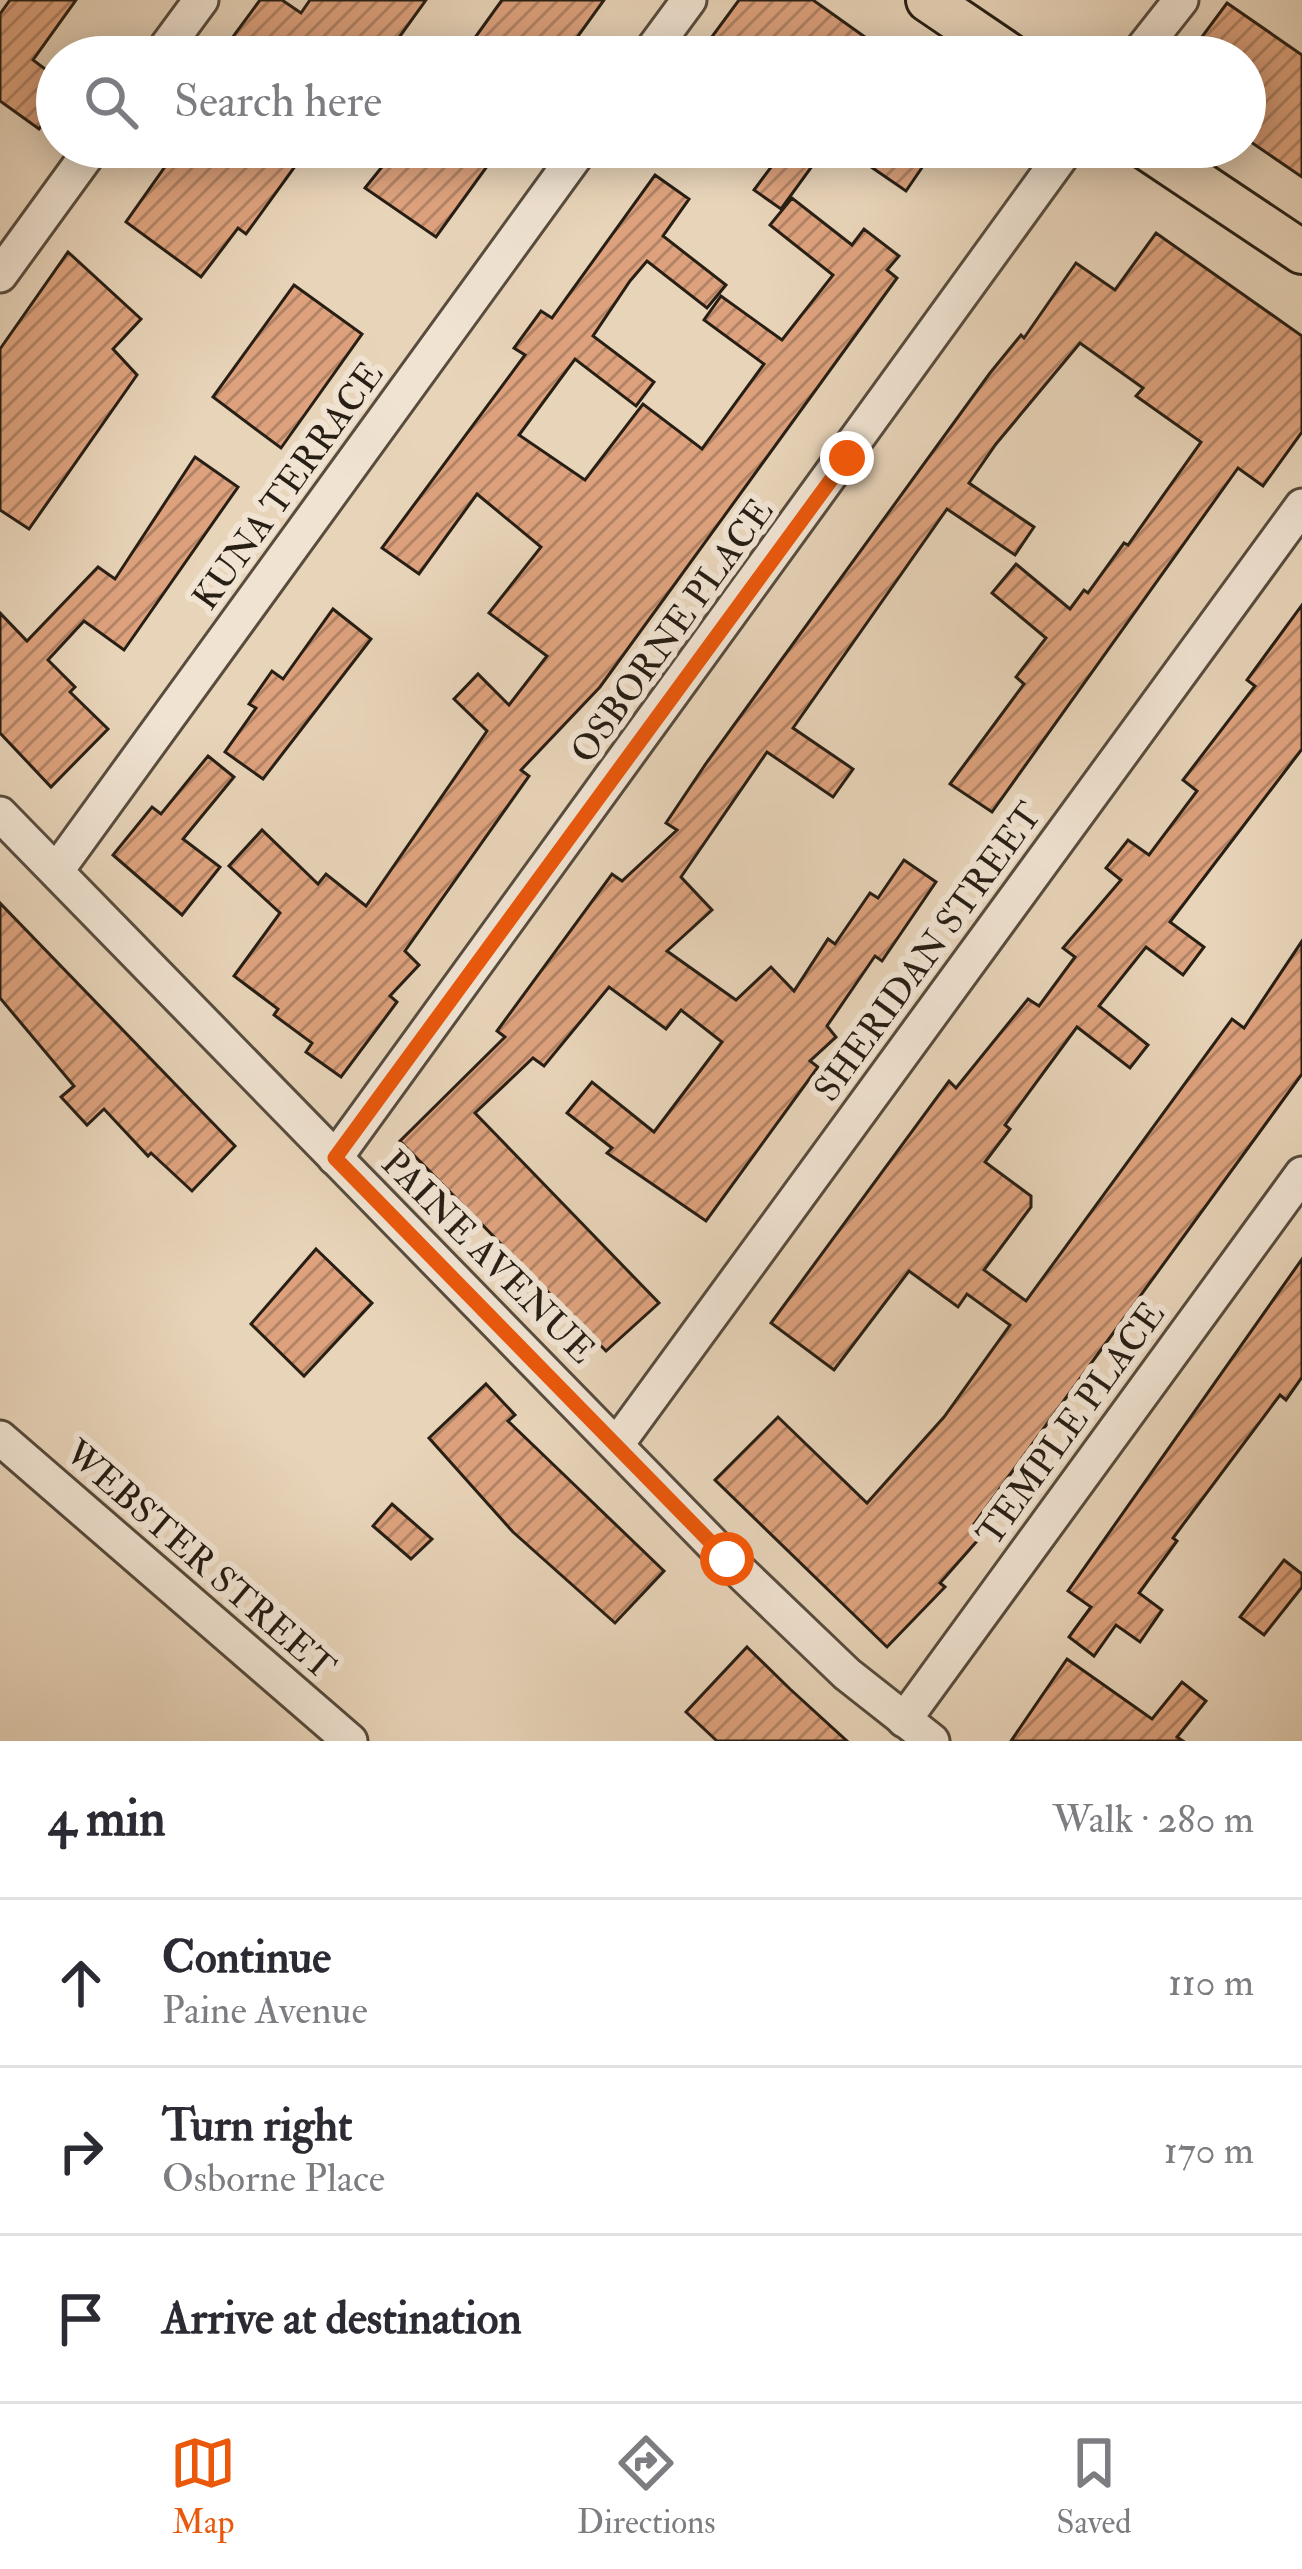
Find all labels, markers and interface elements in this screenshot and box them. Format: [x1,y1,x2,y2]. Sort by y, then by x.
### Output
search box [36,36,1266,168]
icon: search [78,69,144,135]
text: Search here [174,74,382,130]
street label: KUNA TERRACE [183,353,393,619]
route end [820,431,874,485]
street label: OSBORNE PLACE [561,490,783,772]
street label: SHERIDAN STREET [804,794,1052,1110]
street label: PAINE AVENUE [372,1141,604,1373]
street label: TEMPLE PLACE [967,1293,1175,1555]
street label: WEBSTER STREET [55,1430,345,1690]
route start [700,1532,754,1586]
text: 4 min [48,1787,166,1851]
text: Walk · 280 m [1052,1795,1254,1844]
text: Continue [162,1930,331,1986]
icon: ahead [48,1950,114,2016]
text: 110 m [1168,1958,1254,2007]
text: Paine Avenue [162,1986,368,2035]
text: Turn right [162,2098,352,2154]
icon: right [48,2118,114,2184]
text: 170 m [1164,2126,1254,2175]
text: Osborne Place [162,2154,385,2203]
icon: arrive [48,2286,114,2352]
text: Arrive at destination [162,2291,522,2347]
tab: Map [170,2430,236,2543]
tab: Directions [577,2430,716,2543]
tab: Saved [1056,2430,1132,2543]

